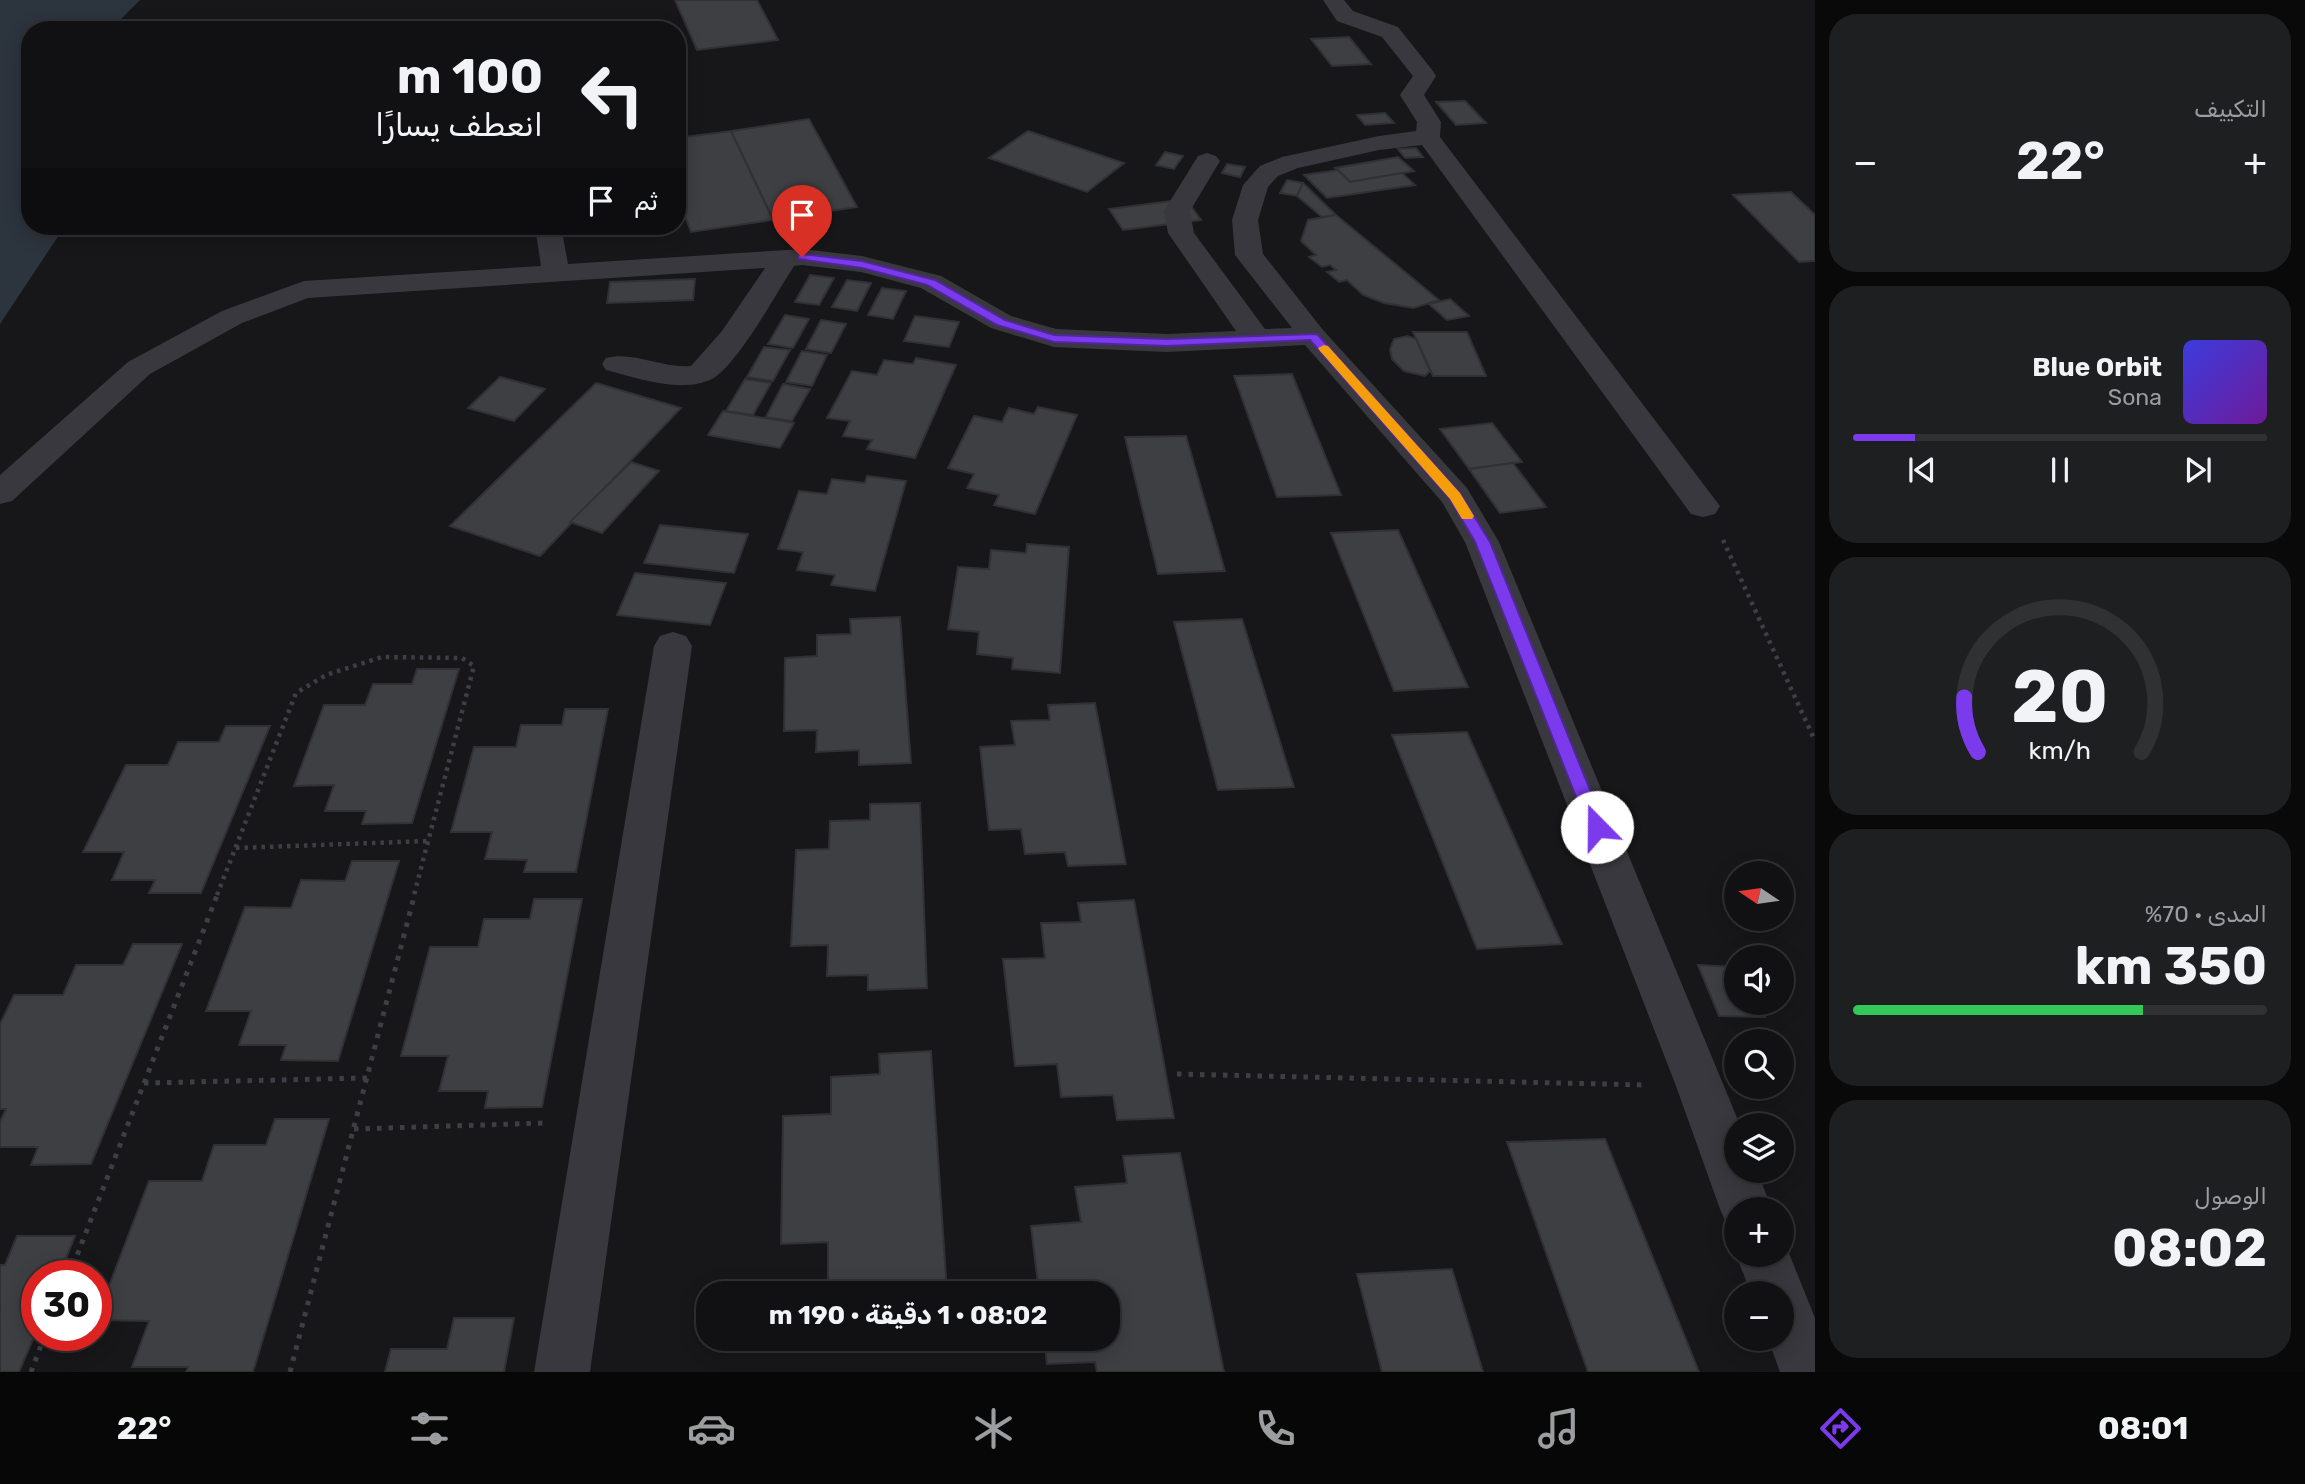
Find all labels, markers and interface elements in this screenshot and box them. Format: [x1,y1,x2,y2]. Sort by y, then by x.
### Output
text: 100 m [397,47,543,105]
icon: left [567,49,658,140]
text: التكييف [2194,95,2267,123]
text: انعطف يسارًا [375,106,543,144]
text: 22° [2016,130,2105,192]
text: − [1853,139,1878,185]
text: + [2243,139,2267,185]
icon: arrive [582,182,620,220]
pin [772,185,832,257]
text: ثم [634,186,658,217]
icon: arrive [783,196,821,234]
text: Blue Orbit [2032,352,2162,383]
text: Sona [2108,383,2162,411]
icon: previous [1903,451,1941,489]
icon: pause [2041,451,2079,489]
icon: next [2179,451,2217,489]
text: 20 [2012,654,2108,740]
text: km/h [2029,736,2091,765]
position arrow [1560,790,1634,864]
north arrow [1724,861,1794,931]
map controls [1724,861,1794,1351]
text: المدى · 70% [2145,900,2267,928]
text: 350 km [2075,935,2267,997]
button: sound [1724,945,1794,1015]
button: search [1724,1029,1794,1099]
button: layers [1724,1113,1794,1183]
text: الوصول [2195,1182,2267,1210]
button: + [1724,1197,1794,1267]
text: 08:02 [2112,1217,2267,1279]
speed limit sign: 30 [21,1260,112,1351]
button: − [1724,1281,1794,1351]
text: 08:02 · 1 دقيقة · 190 m [769,1300,1047,1331]
icon: filters [405,1404,454,1453]
icon: car [687,1404,736,1453]
icon: climate [969,1404,1018,1453]
icon: phone [1251,1404,1300,1453]
icon: music [1534,1404,1583,1453]
icon: directions [1816,1404,1865,1453]
text: 22° [117,1409,171,1447]
text: 08:01 [2098,1409,2188,1447]

